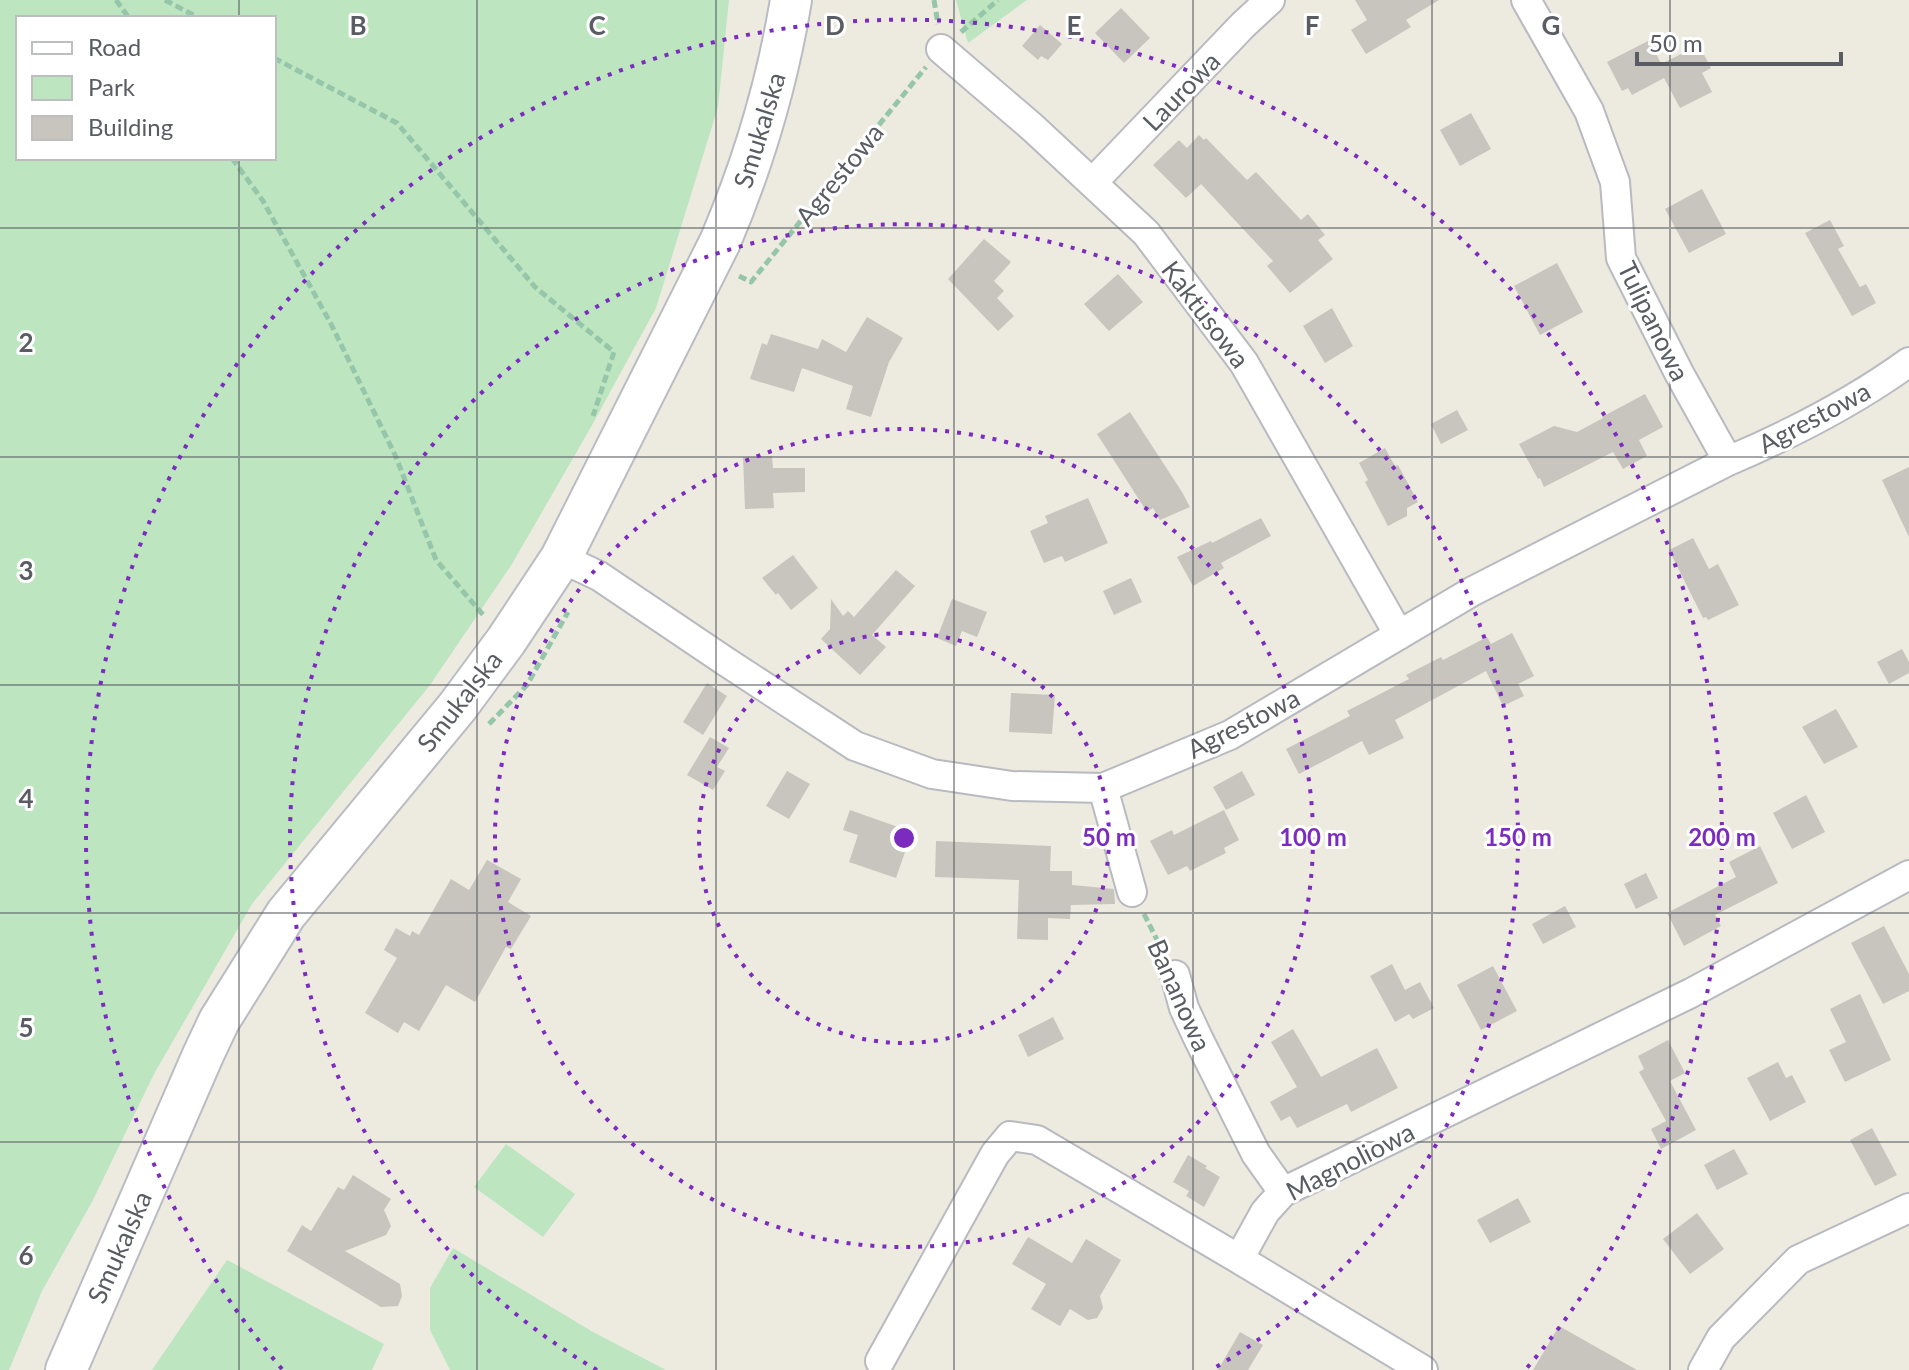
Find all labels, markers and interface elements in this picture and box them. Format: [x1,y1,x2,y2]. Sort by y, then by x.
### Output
text: B [349,9,367,41]
text: C [588,9,606,41]
text: D [825,9,845,41]
text: E [1067,9,1081,41]
text: F [1305,9,1319,41]
text: G [1542,9,1560,41]
legend [16,16,276,160]
scale bar [1637,16,1841,66]
text: 50 m [1649,28,1703,57]
text: Road [88,32,141,61]
street label: Laurowa [1136,45,1226,137]
street label: Smukalska [726,68,792,192]
text: Park [88,72,136,101]
text: Building [88,112,173,141]
street label: Agrestowa [788,117,890,231]
street label: Kaktusowa [1155,254,1257,374]
street label: Tulipanowa [1611,256,1697,386]
text: 2 [18,326,34,358]
street label: Agrestowa [1753,374,1875,460]
text: 3 [18,554,34,586]
street label: Smukalska [410,644,508,758]
street label: Agrestowa [1181,681,1305,765]
text: 4 [18,782,34,814]
text: 50 m [1082,822,1136,851]
text: 100 m [1279,822,1347,851]
text: 150 m [1484,822,1552,851]
text: 200 m [1688,822,1756,851]
centre of rings [890,824,918,852]
street label: Bananowa [1141,934,1219,1056]
text: 5 [18,1011,34,1043]
street label: Magnoliowa [1281,1115,1419,1207]
street label: Smukalska [80,1186,158,1308]
text: 6 [18,1239,34,1271]

